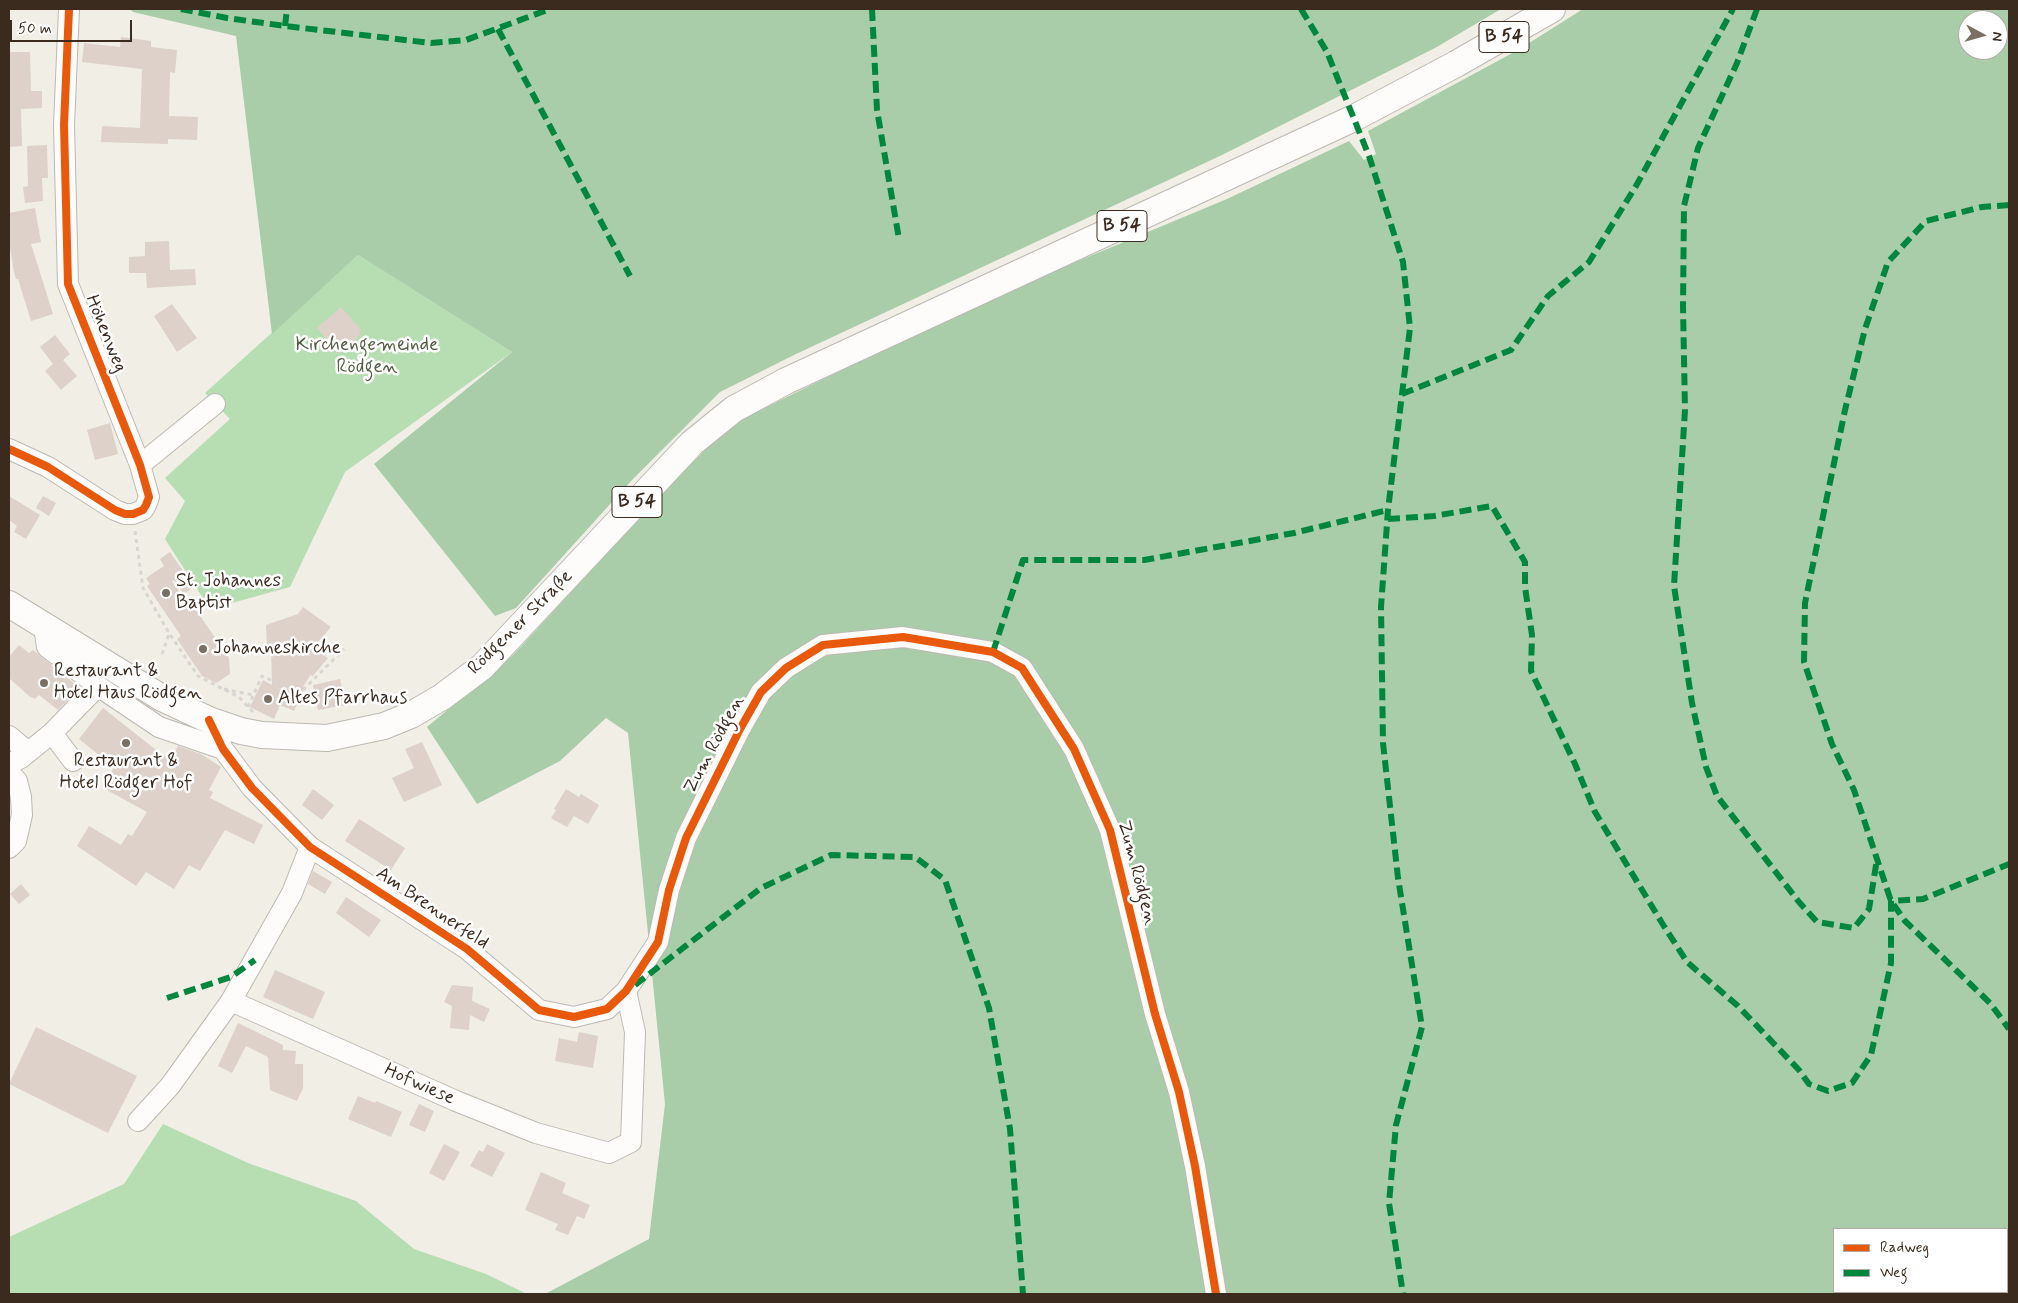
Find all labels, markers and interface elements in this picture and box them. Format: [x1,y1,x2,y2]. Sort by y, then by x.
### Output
scale bar [12,10,135,42]
north arrow [1958,10,2008,60]
text: 50 m [18,19,52,39]
road number: B 54 [1479,22,1529,52]
text: N [1987,31,2006,42]
road number: B 54 [1097,210,1147,242]
street label: Höhenweg [79,292,131,376]
park label: Kirchengemeinde Rödgen [296,335,438,379]
road number: B 54 [612,487,662,518]
street label: Rödgener Straße [464,566,578,680]
place label: St. Johannes Baptist [176,571,281,615]
marker: St. Johannes Baptist [160,587,172,599]
place label: Johanneskirche [213,638,341,660]
marker: Johanneskirche [197,643,209,655]
place label: Restaurant & Hotel Haus Rödgen [54,661,202,705]
marker: Restaurant & Hotel Haus Rödgen [38,677,50,689]
place label: Altes Pfarrhaus [278,688,407,710]
street label: Zum Rödgen [680,692,750,798]
marker: Altes Pfarrhaus [262,693,274,705]
marker: Restaurant & Hotel Rödger Hof [120,737,132,749]
place label: Restaurant & Hotel Rödger Hof [60,751,192,795]
street label: Zum Rödgen [1111,818,1161,928]
street label: Am Brennerfeld [371,863,493,955]
street label: Hofwiese [380,1059,458,1111]
legend [1833,1228,2008,1293]
text: Radweg [1880,1238,1929,1258]
text: Weg [1880,1263,1907,1283]

